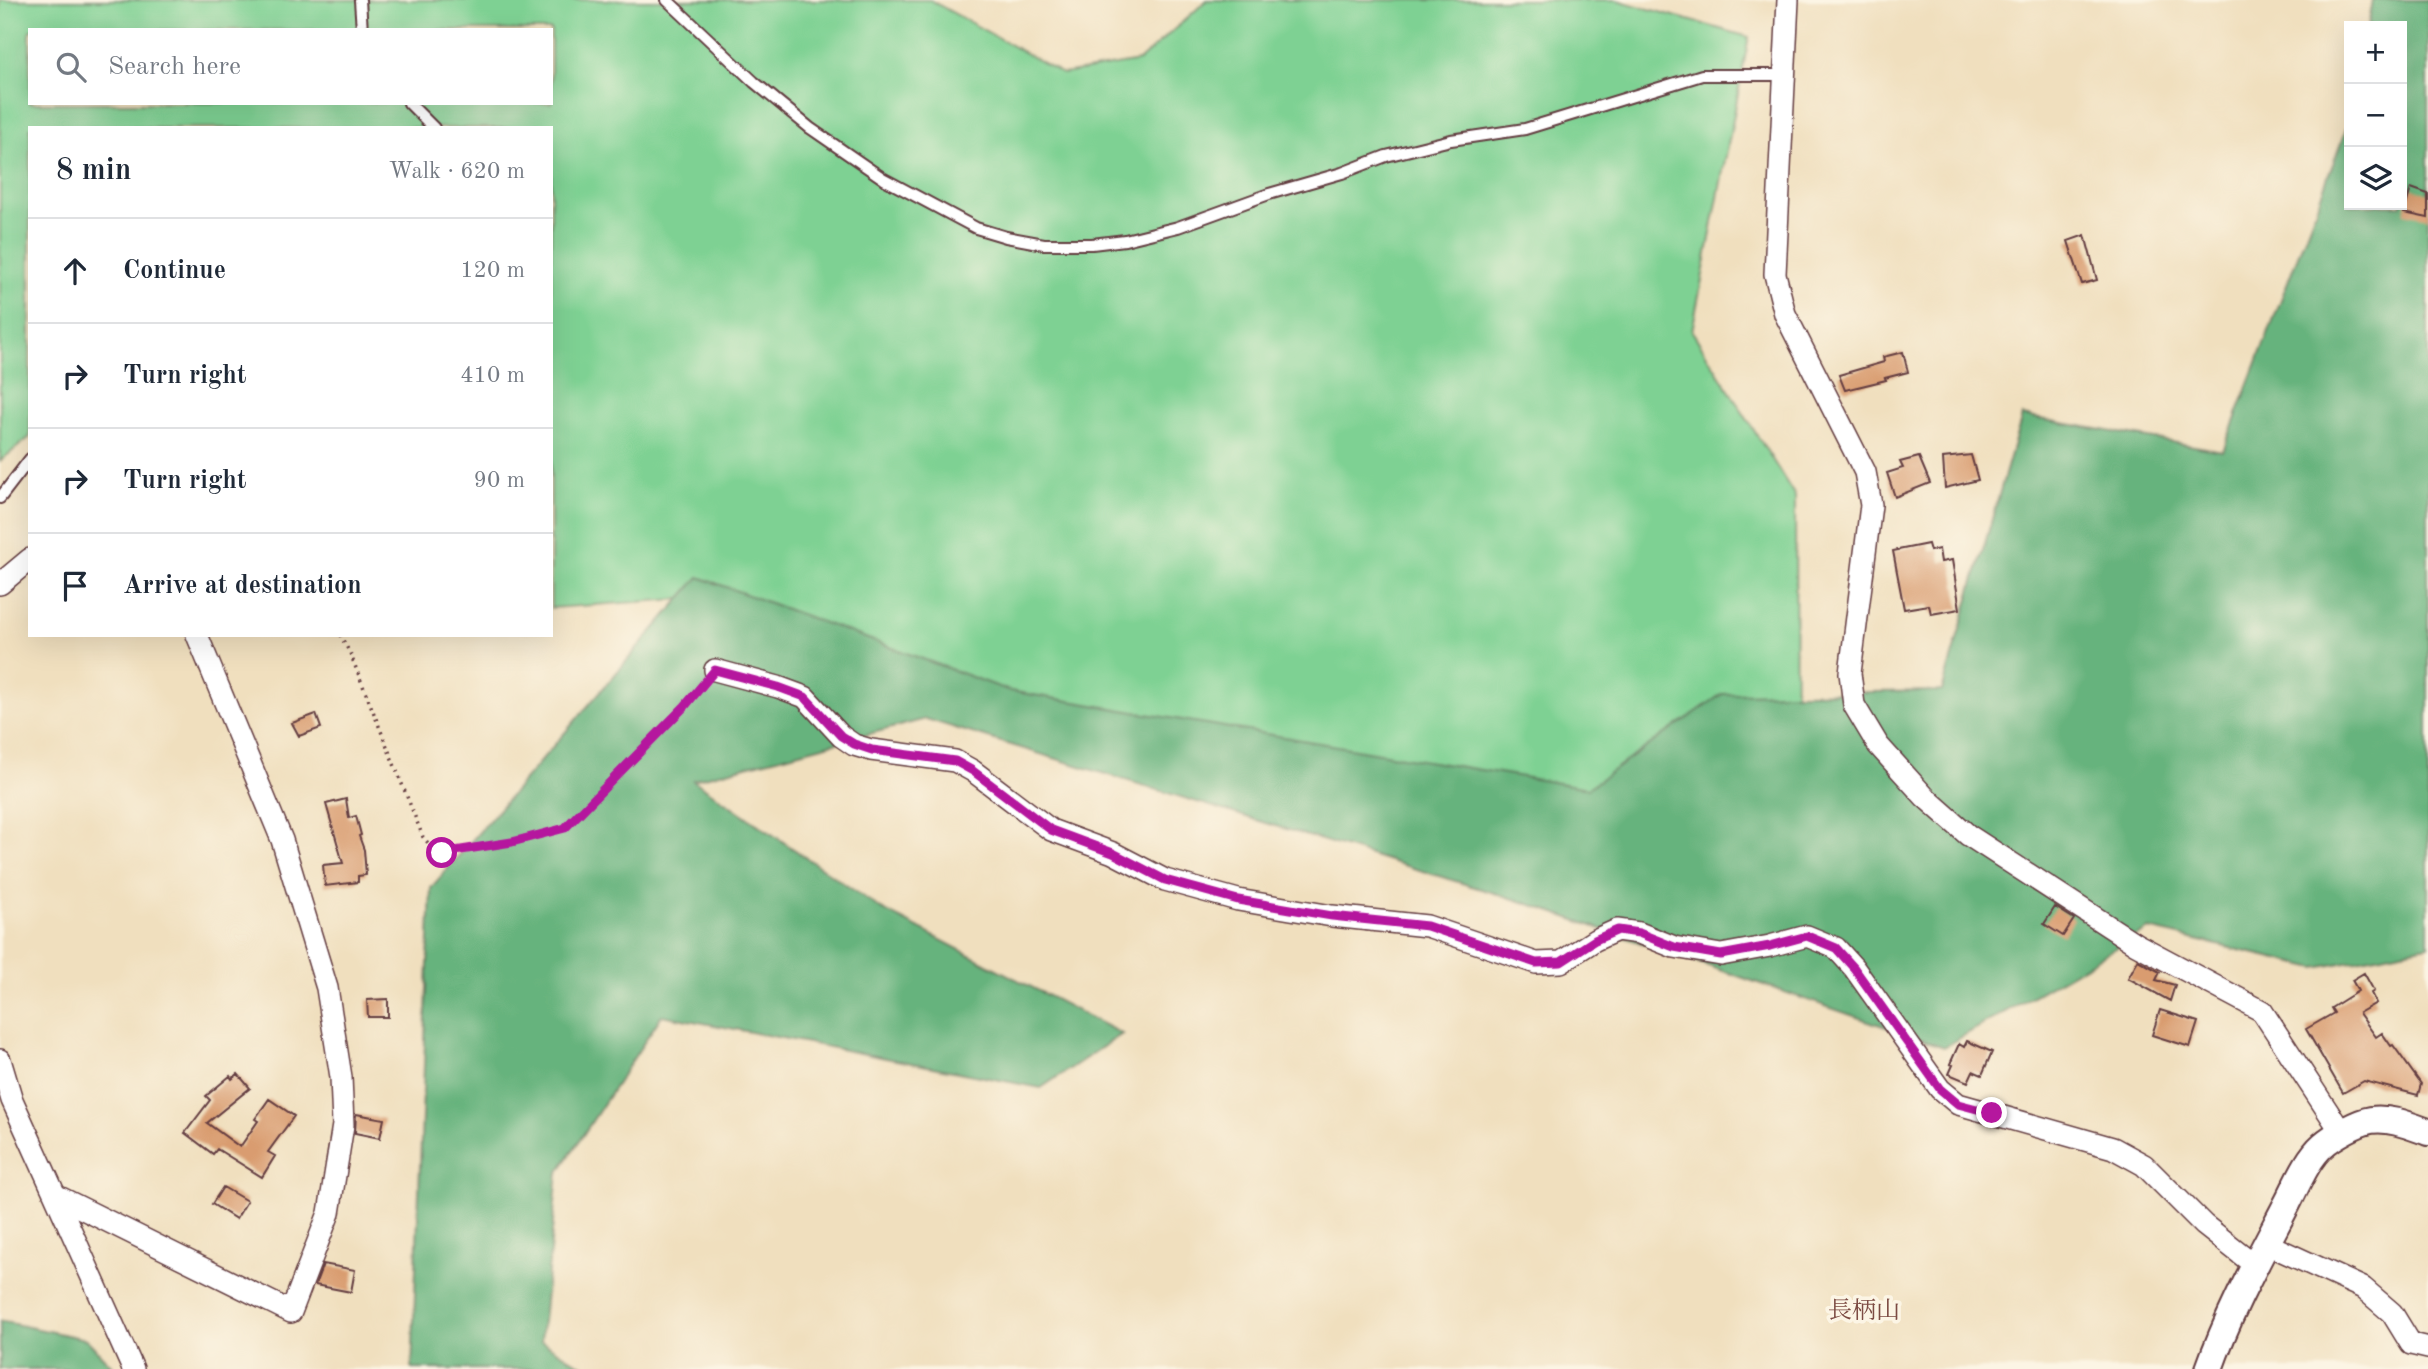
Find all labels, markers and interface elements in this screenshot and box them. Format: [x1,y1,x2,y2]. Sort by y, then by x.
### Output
map controls [2344,21,2407,210]
button: + [2344,21,2407,84]
search box [28,28,553,105]
icon: search [52,48,90,86]
text: Search here [108,54,241,80]
button: − [2344,84,2407,147]
button: layers [2344,147,2407,210]
text: 8 min [56,156,131,186]
text: Walk · 620 m [389,160,525,183]
icon: ahead [56,252,94,290]
text: Continue [123,258,226,284]
text: 120 m [460,259,525,282]
icon: right [56,357,94,395]
text: Turn right [123,363,246,389]
text: 410 m [460,364,525,387]
icon: right [56,462,94,500]
text: Turn right [123,468,246,494]
text: 90 m [474,469,525,492]
icon: arrive [56,567,94,605]
text: Arrive at destination [123,573,362,599]
route start [426,837,457,868]
route end [1976,1097,2007,1128]
district label: 長柄山 [1828,1298,1900,1324]

